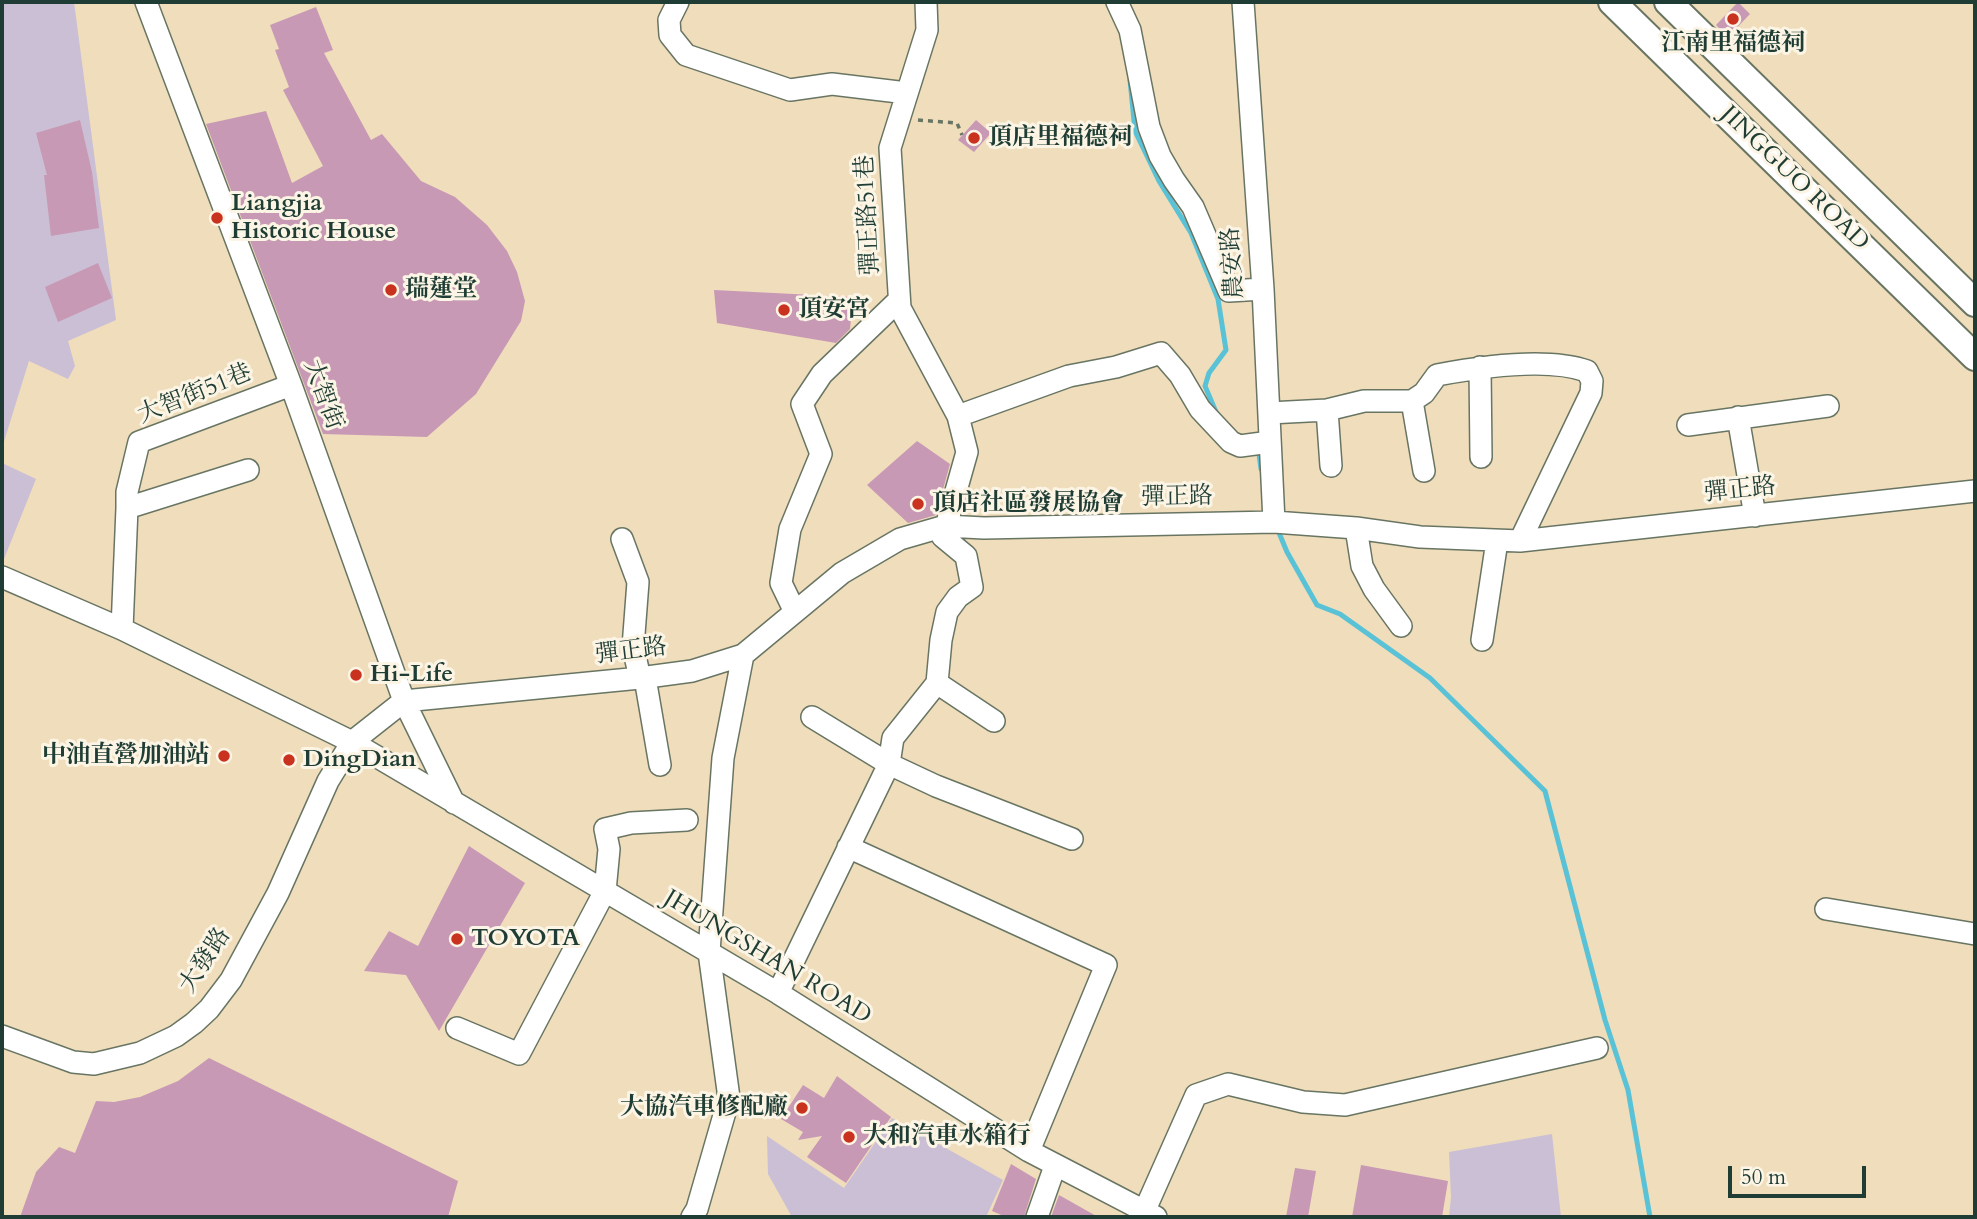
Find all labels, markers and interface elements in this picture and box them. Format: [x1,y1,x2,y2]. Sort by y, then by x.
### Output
marker: 江南里福德祠 [1725,11,1741,27]
place label: 江南里福德祠 [1661,30,1805,58]
street label: JINGGUO ROAD [1714,101,1874,257]
place label: 頂店里福德祠 [988,124,1132,152]
marker: 頂店里福德祠 [966,130,982,146]
street label: 彈正路51巷 [851,154,887,276]
place label: Liangjia Historic House [231,190,396,246]
marker: Liangjia Historic House [209,210,225,226]
street label: 農安路 [1217,226,1251,300]
place label: 瑞蓮堂 [405,276,477,304]
marker: 瑞蓮堂 [383,282,399,298]
place label: 頂安宮 [798,296,870,324]
marker: 頂安宮 [776,302,792,318]
street label: 大智街 [296,356,348,434]
street label: 大智街51巷 [134,359,256,431]
street label: 彈正路 [1703,473,1777,509]
street label: 彈正路 [1141,483,1213,513]
place label: 頂店社區發展協會 [932,490,1124,518]
marker: 頂店社區發展協會 [910,496,926,512]
street label: 彈正路 [594,633,668,671]
place label: Hi-Life [370,661,453,689]
marker: Hi-Life [348,667,364,683]
place label: 中油直營加油站 [42,742,210,770]
place label: DingDian [303,746,416,774]
marker: 中油直營加油站 [216,748,232,764]
marker: DingDian [281,752,297,768]
street label: JHUNGSHAN ROAD [658,885,876,1031]
street label: 大發路 [174,923,238,999]
place label: TOYOTA [471,925,580,953]
marker: TOYOTA [449,931,465,947]
place label: 大協汽車修配廠 [620,1094,788,1122]
marker: 大協汽車修配廠 [794,1100,810,1116]
place label: 大和汽車水箱行 [863,1123,1031,1151]
marker: 大和汽車水箱行 [841,1129,857,1145]
scale bar [1732,1152,1870,1196]
text: 50 m [1741,1163,1786,1192]

